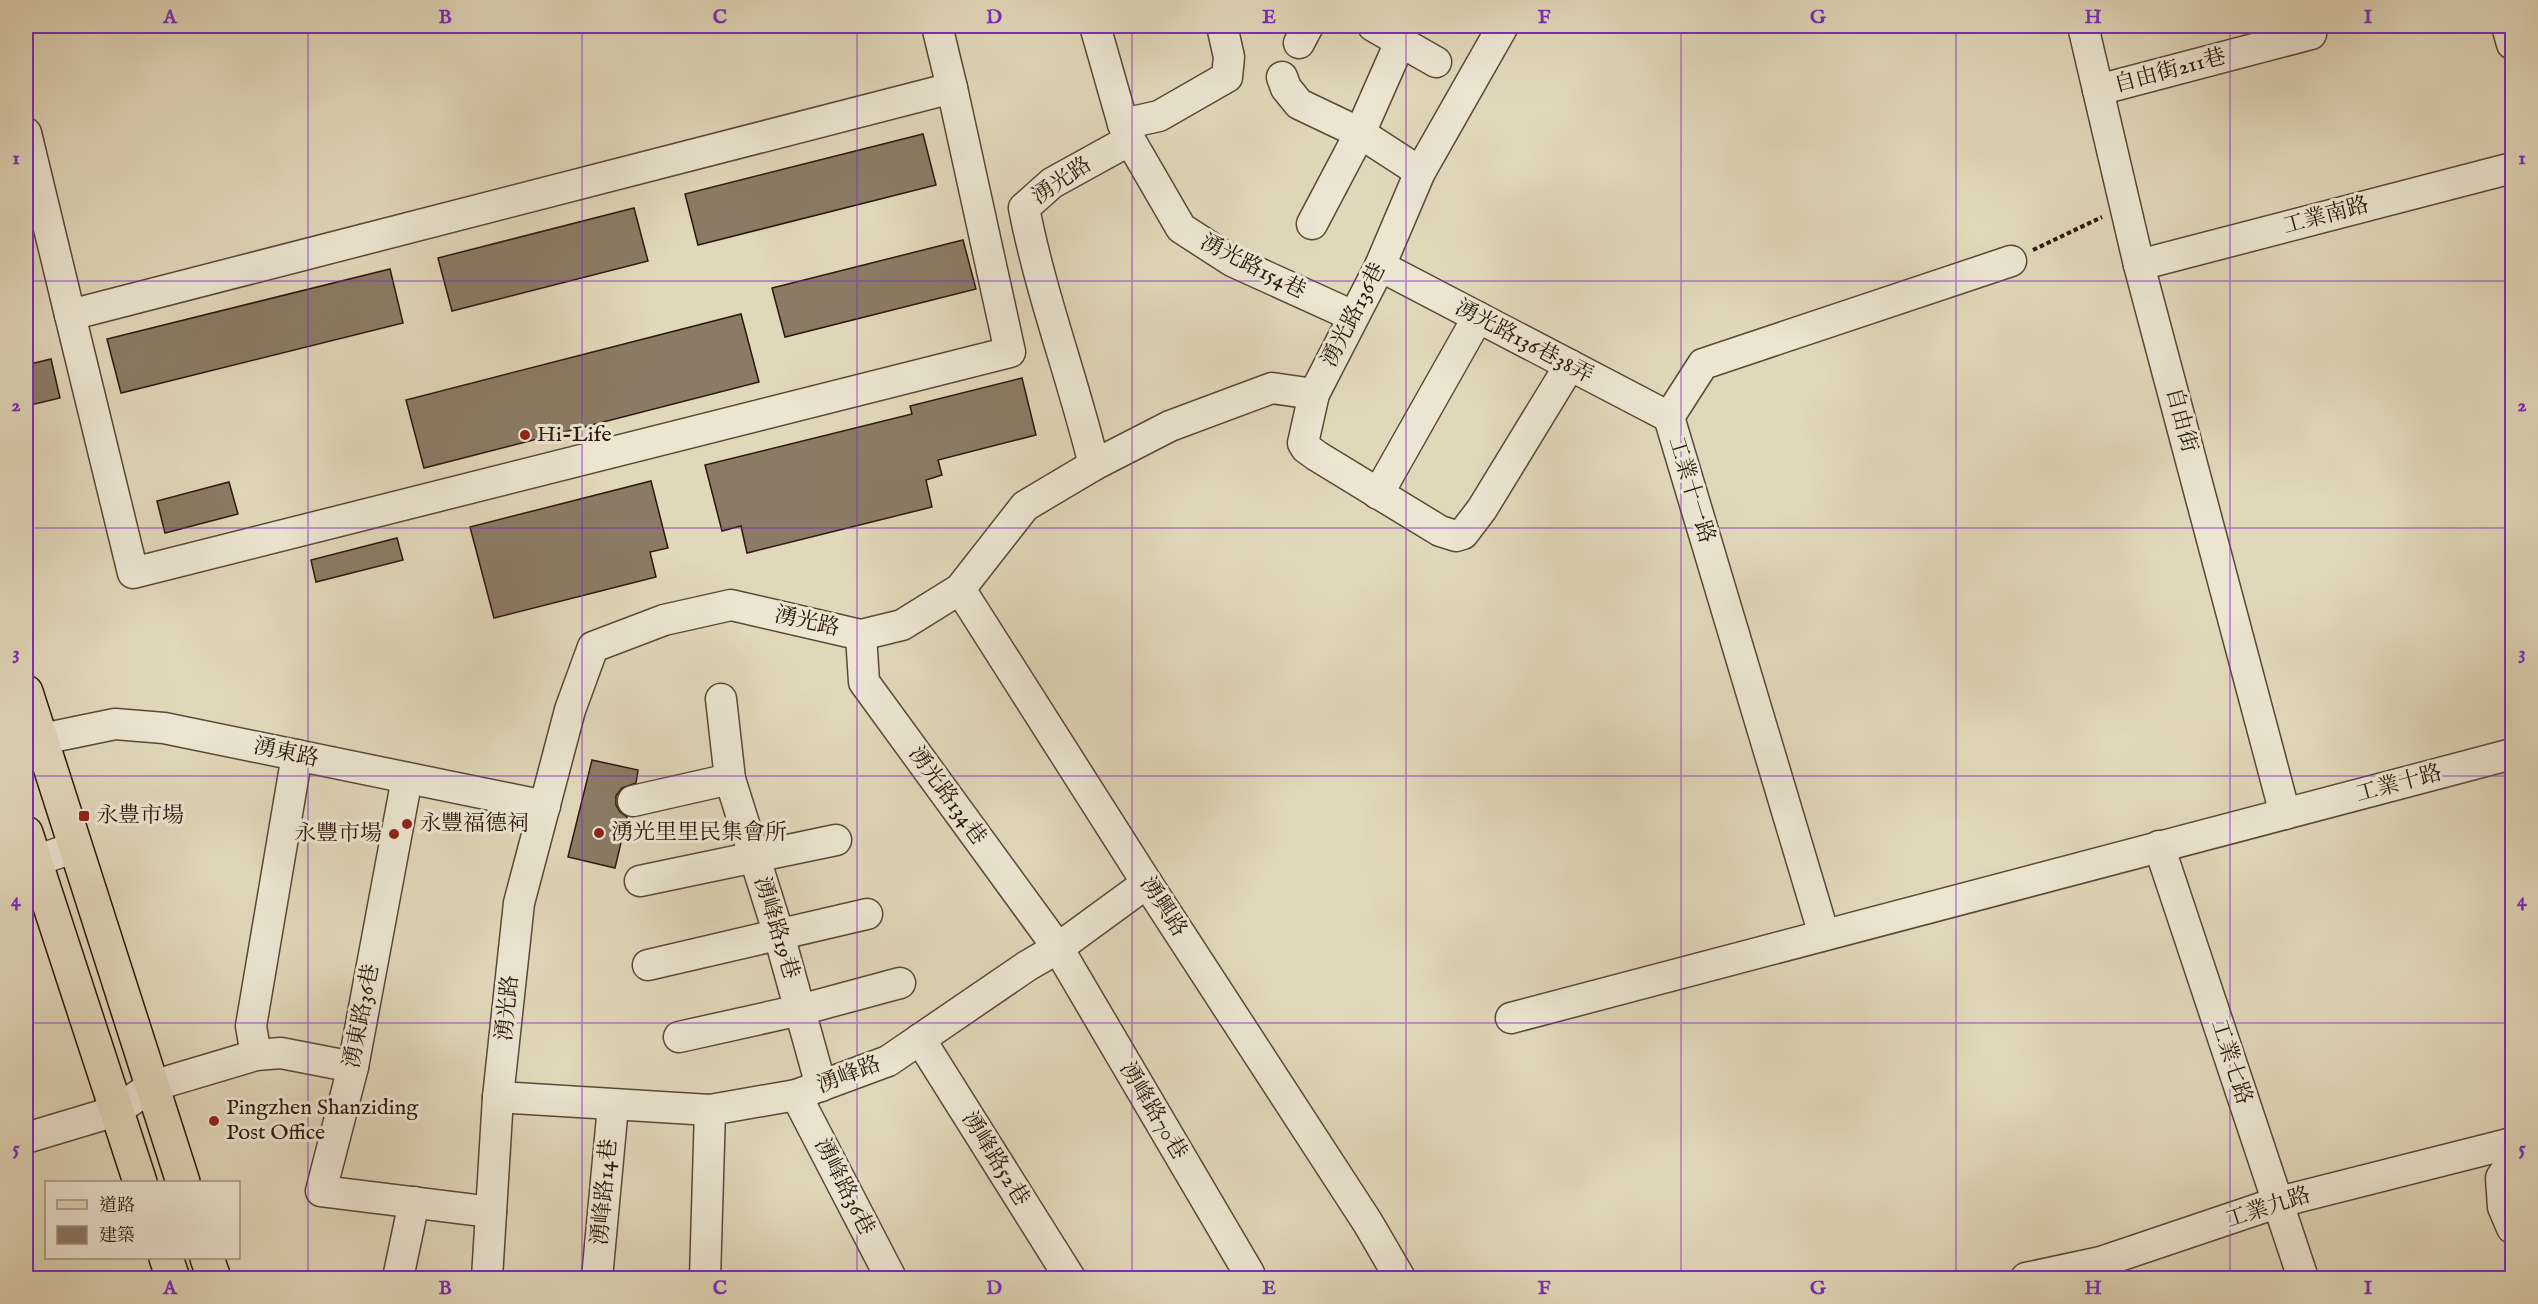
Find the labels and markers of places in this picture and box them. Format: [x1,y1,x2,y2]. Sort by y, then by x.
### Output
place label: Hi-Life [537,421,612,449]
marker: Hi-Life [518,428,532,442]
place label: 永豊市場 [96,802,184,830]
marker: 永豊市場 [77,809,91,823]
place label: 永豐福德祠 [419,810,529,838]
marker: 永豐福德祠 [400,817,414,831]
place label: 湧光里里民集會所 [611,819,787,847]
place label: 永豐市場 [294,820,382,848]
marker: 湧光里里民集會所 [592,826,606,840]
marker: 永豐市場 [387,827,401,841]
place label: Pingzhen Shanziding Post Office [226,1094,419,1147]
marker: Pingzhen Shanziding Post Office [207,1114,221,1128]

